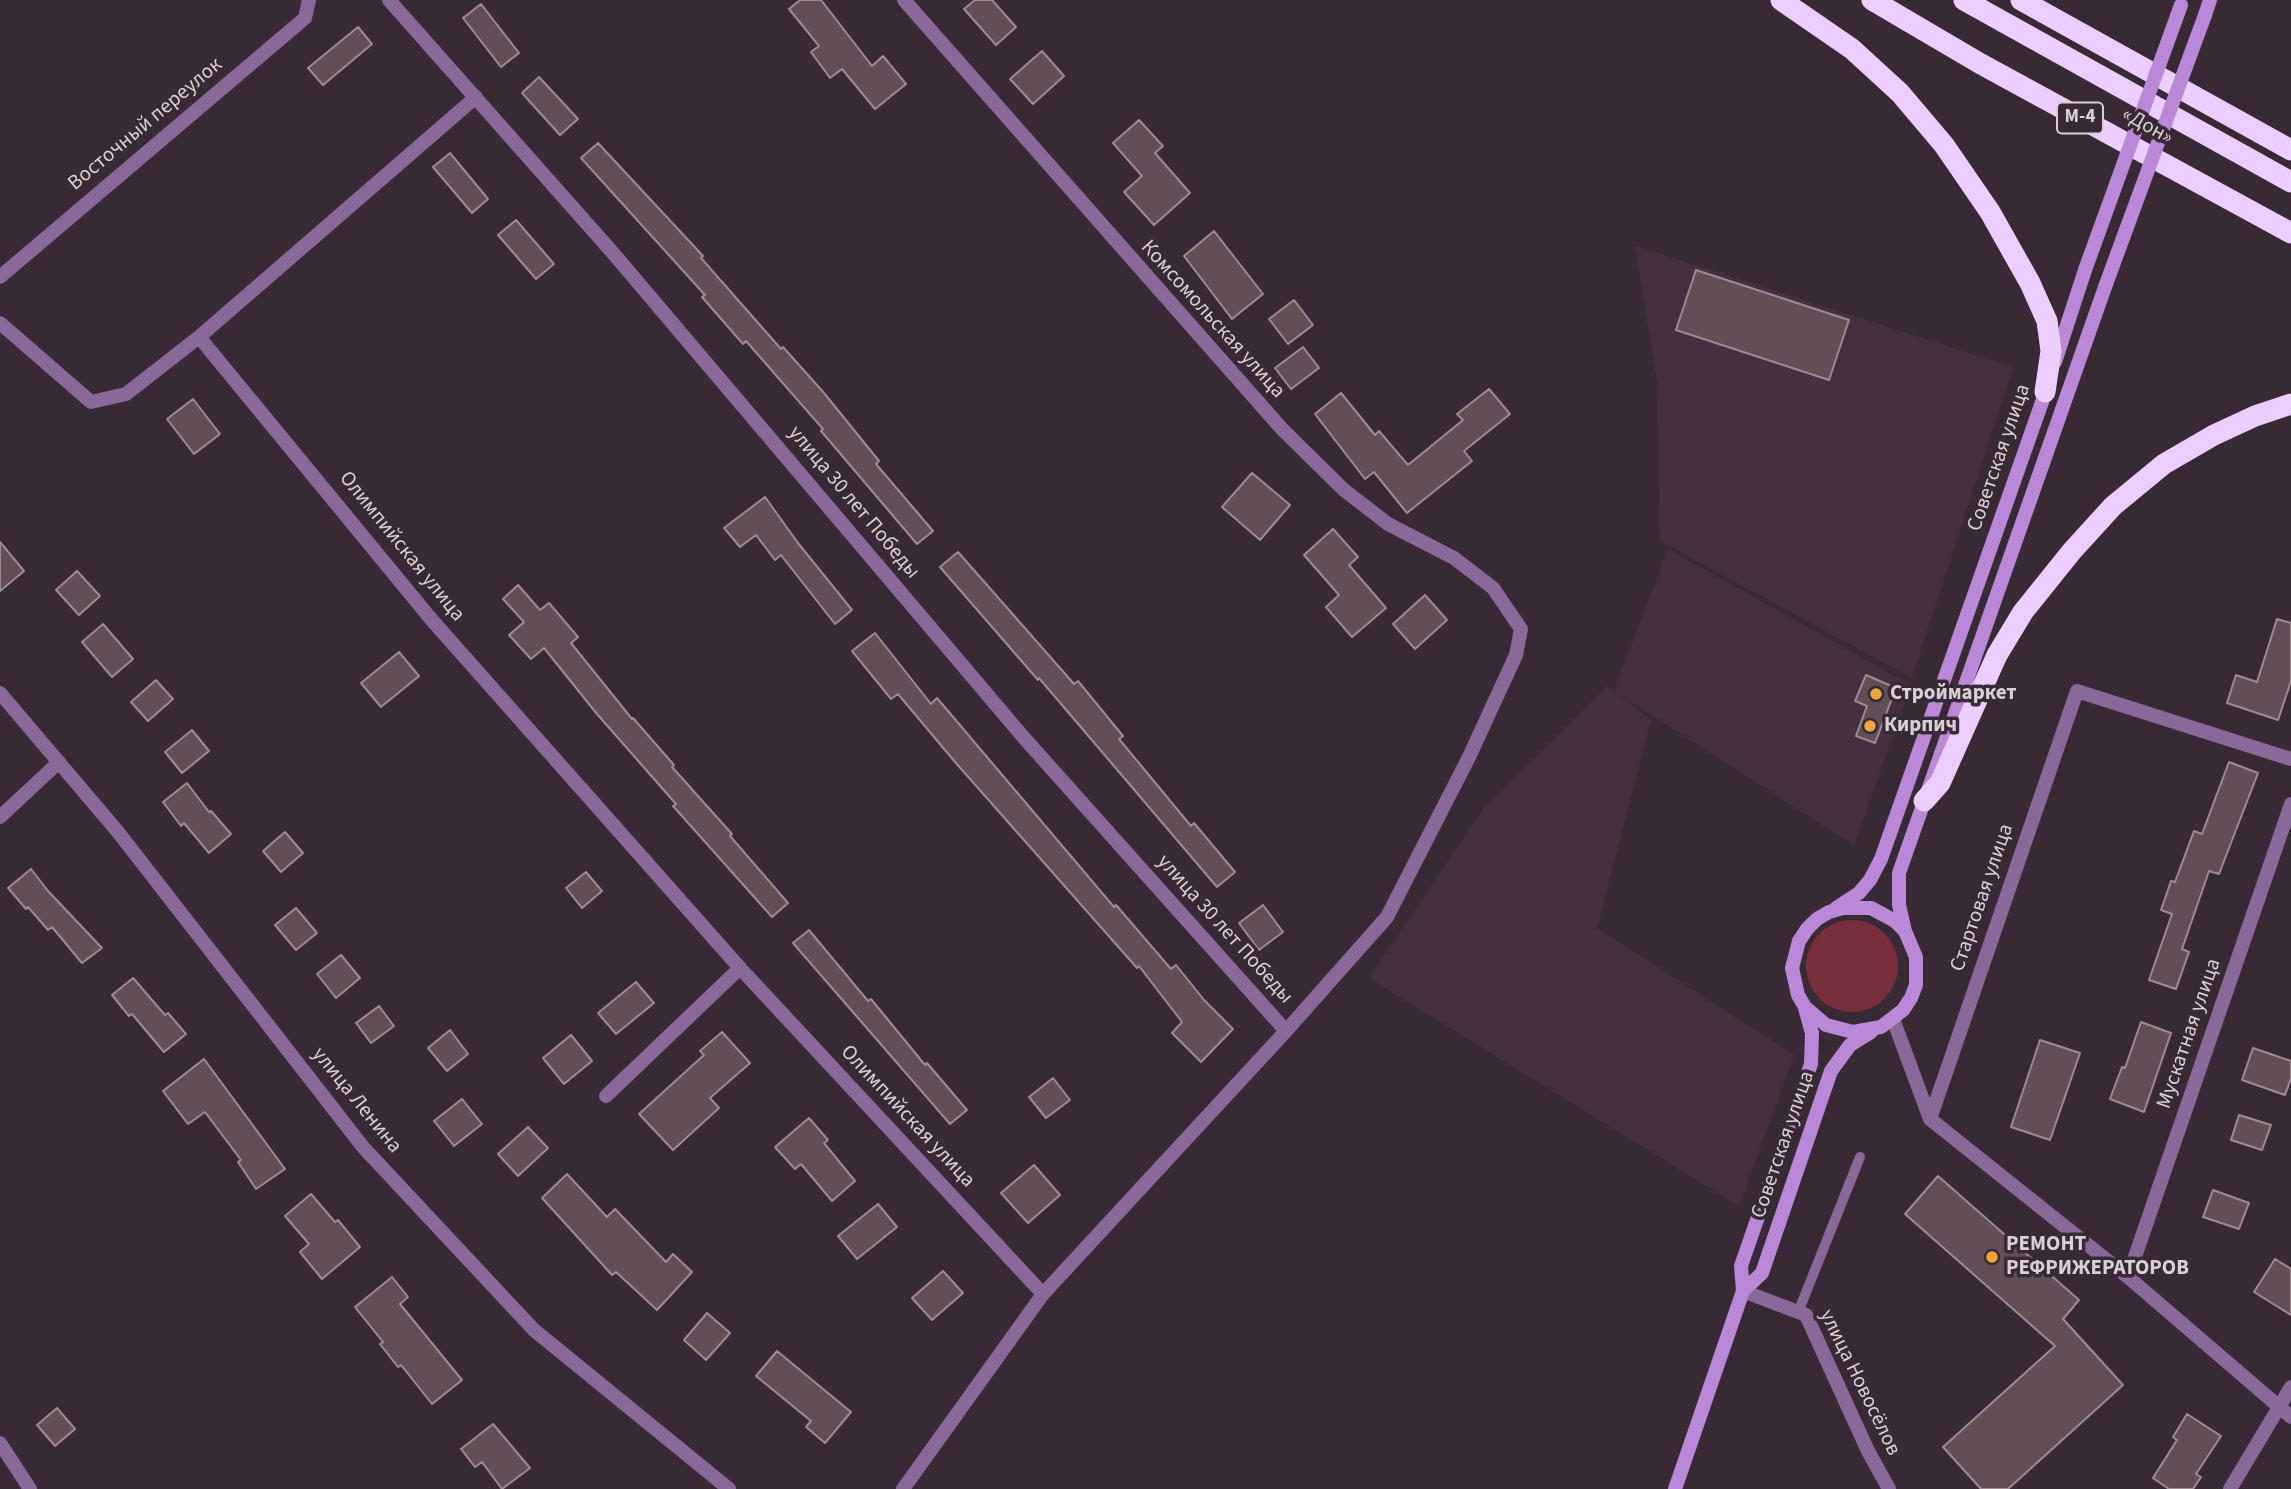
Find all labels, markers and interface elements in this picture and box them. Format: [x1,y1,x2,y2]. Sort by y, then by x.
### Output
street label: Восточный переулок [64,53,228,197]
road number: М-4 [2057,102,2103,134]
street label: «Дон» [2117,103,2177,151]
street label: Комсомольская улица [1134,236,1290,404]
street label: Советская улица [1963,381,2037,535]
street label: улица 30 лет Победы [782,421,924,585]
street label: Олимпийская улица [333,467,469,627]
place label: Строймаркет [1890,681,2017,707]
marker: Строймаркет [1868,686,1884,702]
place label: Кирпич [1884,713,1957,739]
marker: Кирпич [1862,718,1878,734]
street label: Стартовая улица [1946,821,2020,975]
street label: улица 30 лет Победы [1151,850,1297,1010]
street label: Мускатная улица [2153,956,2227,1112]
street label: Олимпийская улица [834,1040,980,1194]
street label: улица Ленина [306,1043,406,1159]
street label: Советская улица [1747,1068,1821,1222]
place label: РЕМОНТ РЕФРИЖЕРАТОРОВ [2006,1232,2189,1282]
marker: РЕМОНТ РЕФРИЖЕРАТОРОВ [1984,1249,2000,1265]
street label: улица Новосёлов [1813,1306,1905,1460]

